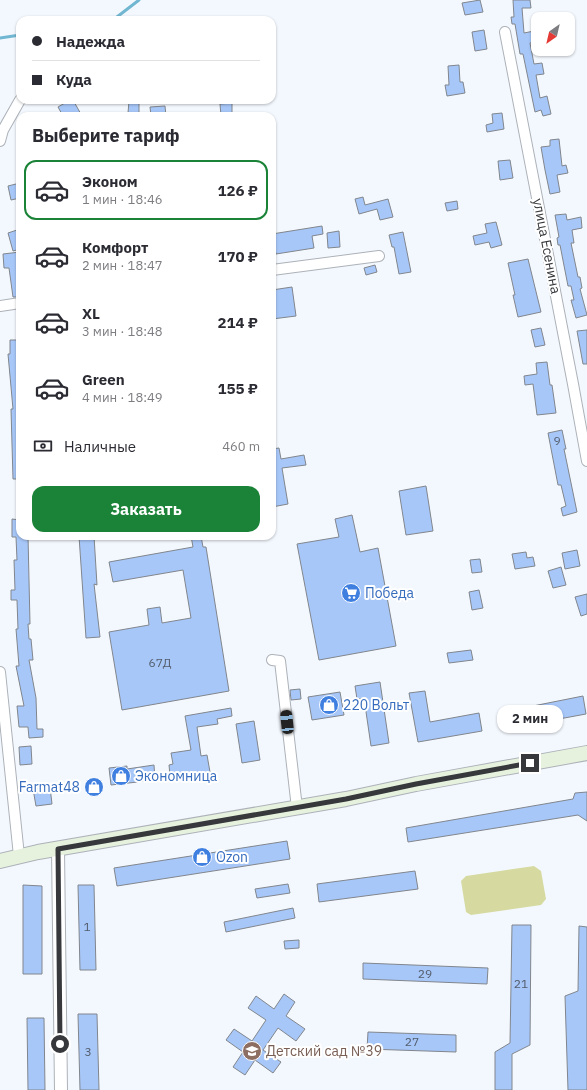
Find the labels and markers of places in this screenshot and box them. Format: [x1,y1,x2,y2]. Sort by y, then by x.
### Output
supermarket icon: Победа [340,582,362,604]
place label: Победа [365,584,415,602]
shop icon: 220 Вольт [318,694,340,716]
place label: 220 Вольт [343,696,410,714]
shop icon: Экономница [110,765,132,787]
place label: Экономница [135,767,218,785]
shop icon: Farmat48 [83,776,105,798]
place label: Farmat48 [19,778,80,796]
shop icon: Ozon [191,846,213,868]
place label: Ozon [216,848,248,866]
school or university icon: Детский сад №39 [241,1040,263,1062]
place label: Детский сад №39 [266,1042,382,1060]

